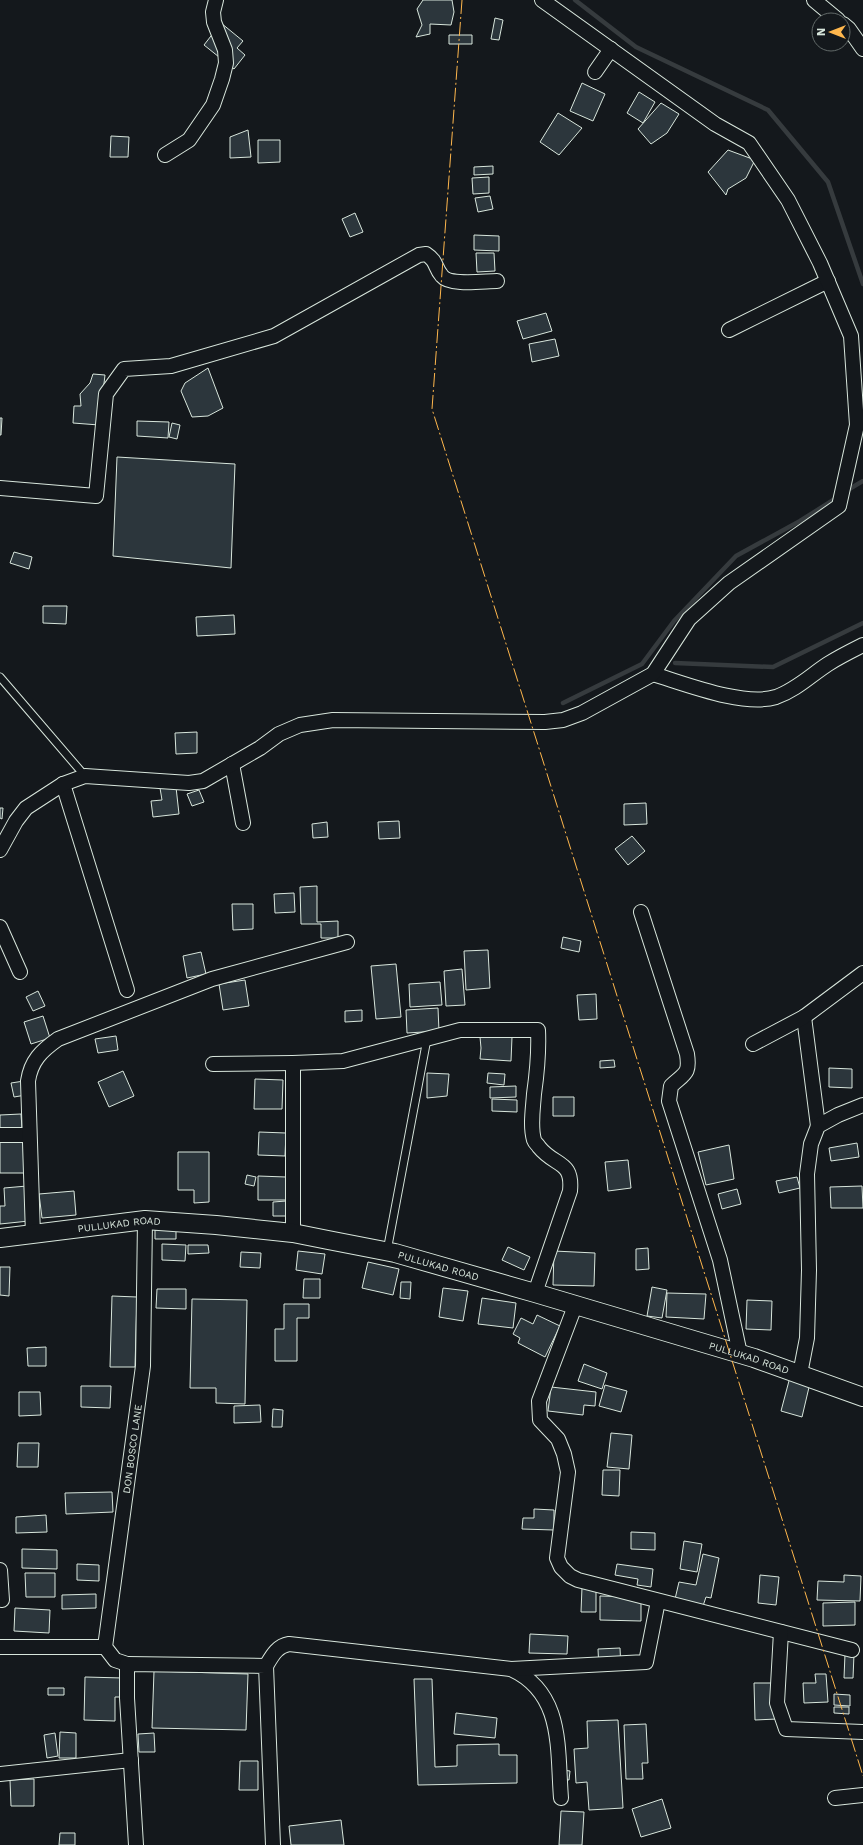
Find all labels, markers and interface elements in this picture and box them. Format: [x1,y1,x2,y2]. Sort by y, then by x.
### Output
north arrow [811,12,851,52]
text: N [815,28,828,36]
street label: PULLUKAD ROAD [77,1214,161,1234]
street label: PULLUKAD ROAD [397,1249,480,1282]
street label: PULLUKAD ROAD [708,1339,791,1376]
street label: DON BOSCO LANE [120,1404,143,1494]

